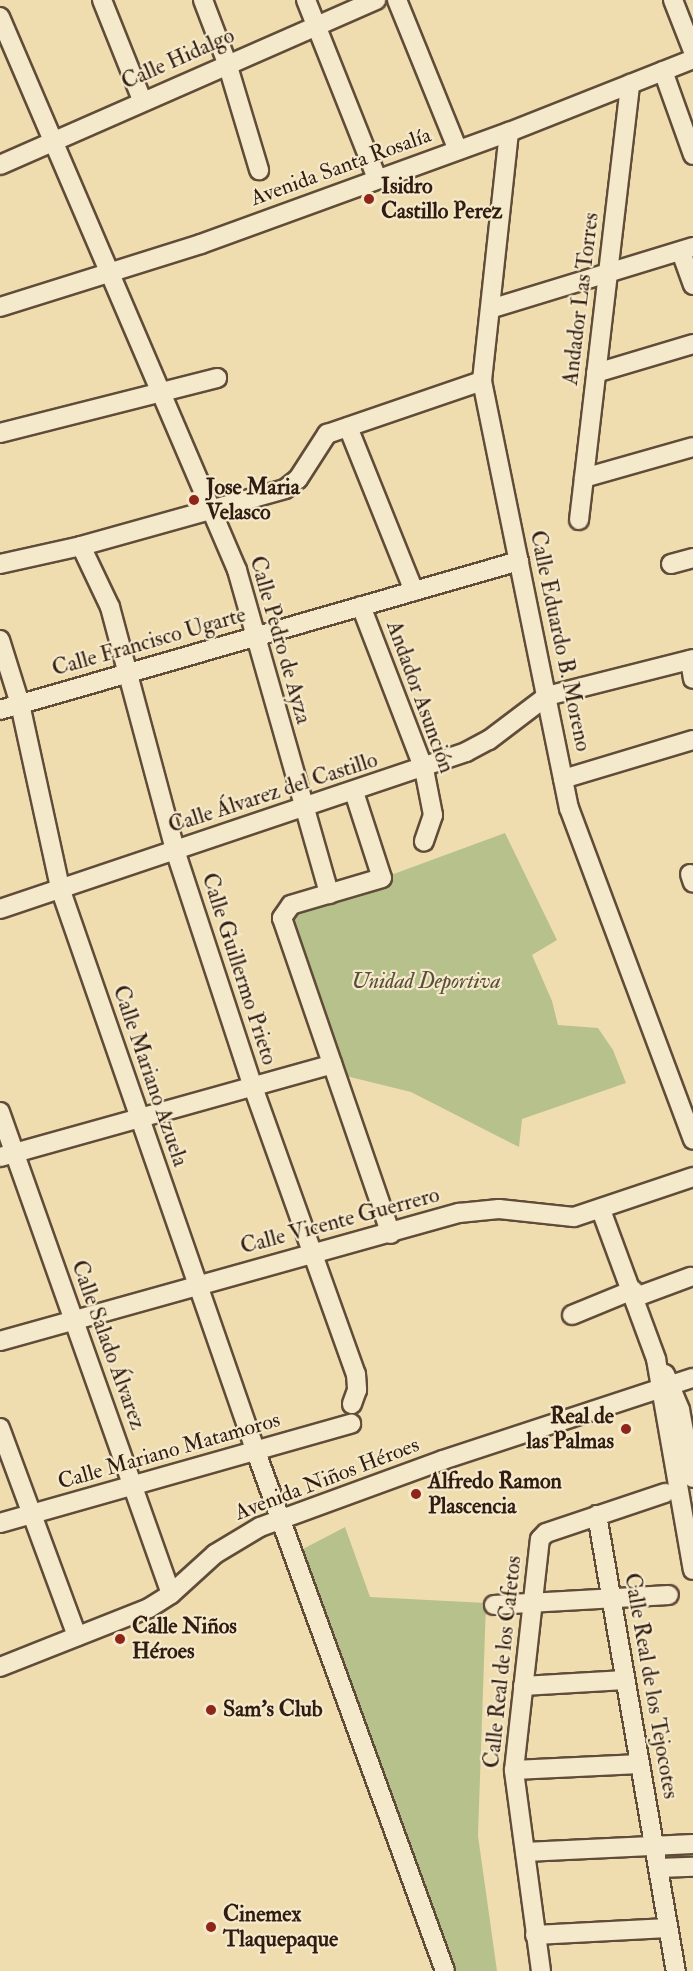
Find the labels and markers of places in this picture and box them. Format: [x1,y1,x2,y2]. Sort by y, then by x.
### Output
place label: Isidro Castillo Perez [381,173,502,224]
marker: Isidro Castillo Perez [362,192,376,206]
place label: Jose Maria Velasco [206,474,300,526]
marker: Jose Maria Velasco [187,493,201,507]
place label: Real de las Palmas [526,1403,614,1454]
marker: Real de las Palmas [619,1422,633,1436]
place label: Alfredo Ramon Plascencia [428,1468,562,1520]
marker: Alfredo Ramon Plascencia [409,1487,423,1501]
place label: Calle Niños Héroes [132,1613,237,1664]
marker: Calle Niños Héroes [113,1632,127,1646]
place label: Sam's Club [223,1697,323,1723]
marker: Sam's Club [204,1703,218,1717]
place label: Cinemex Tlaquepaque [223,1901,338,1952]
marker: Cinemex Tlaquepaque [204,1920,218,1934]

